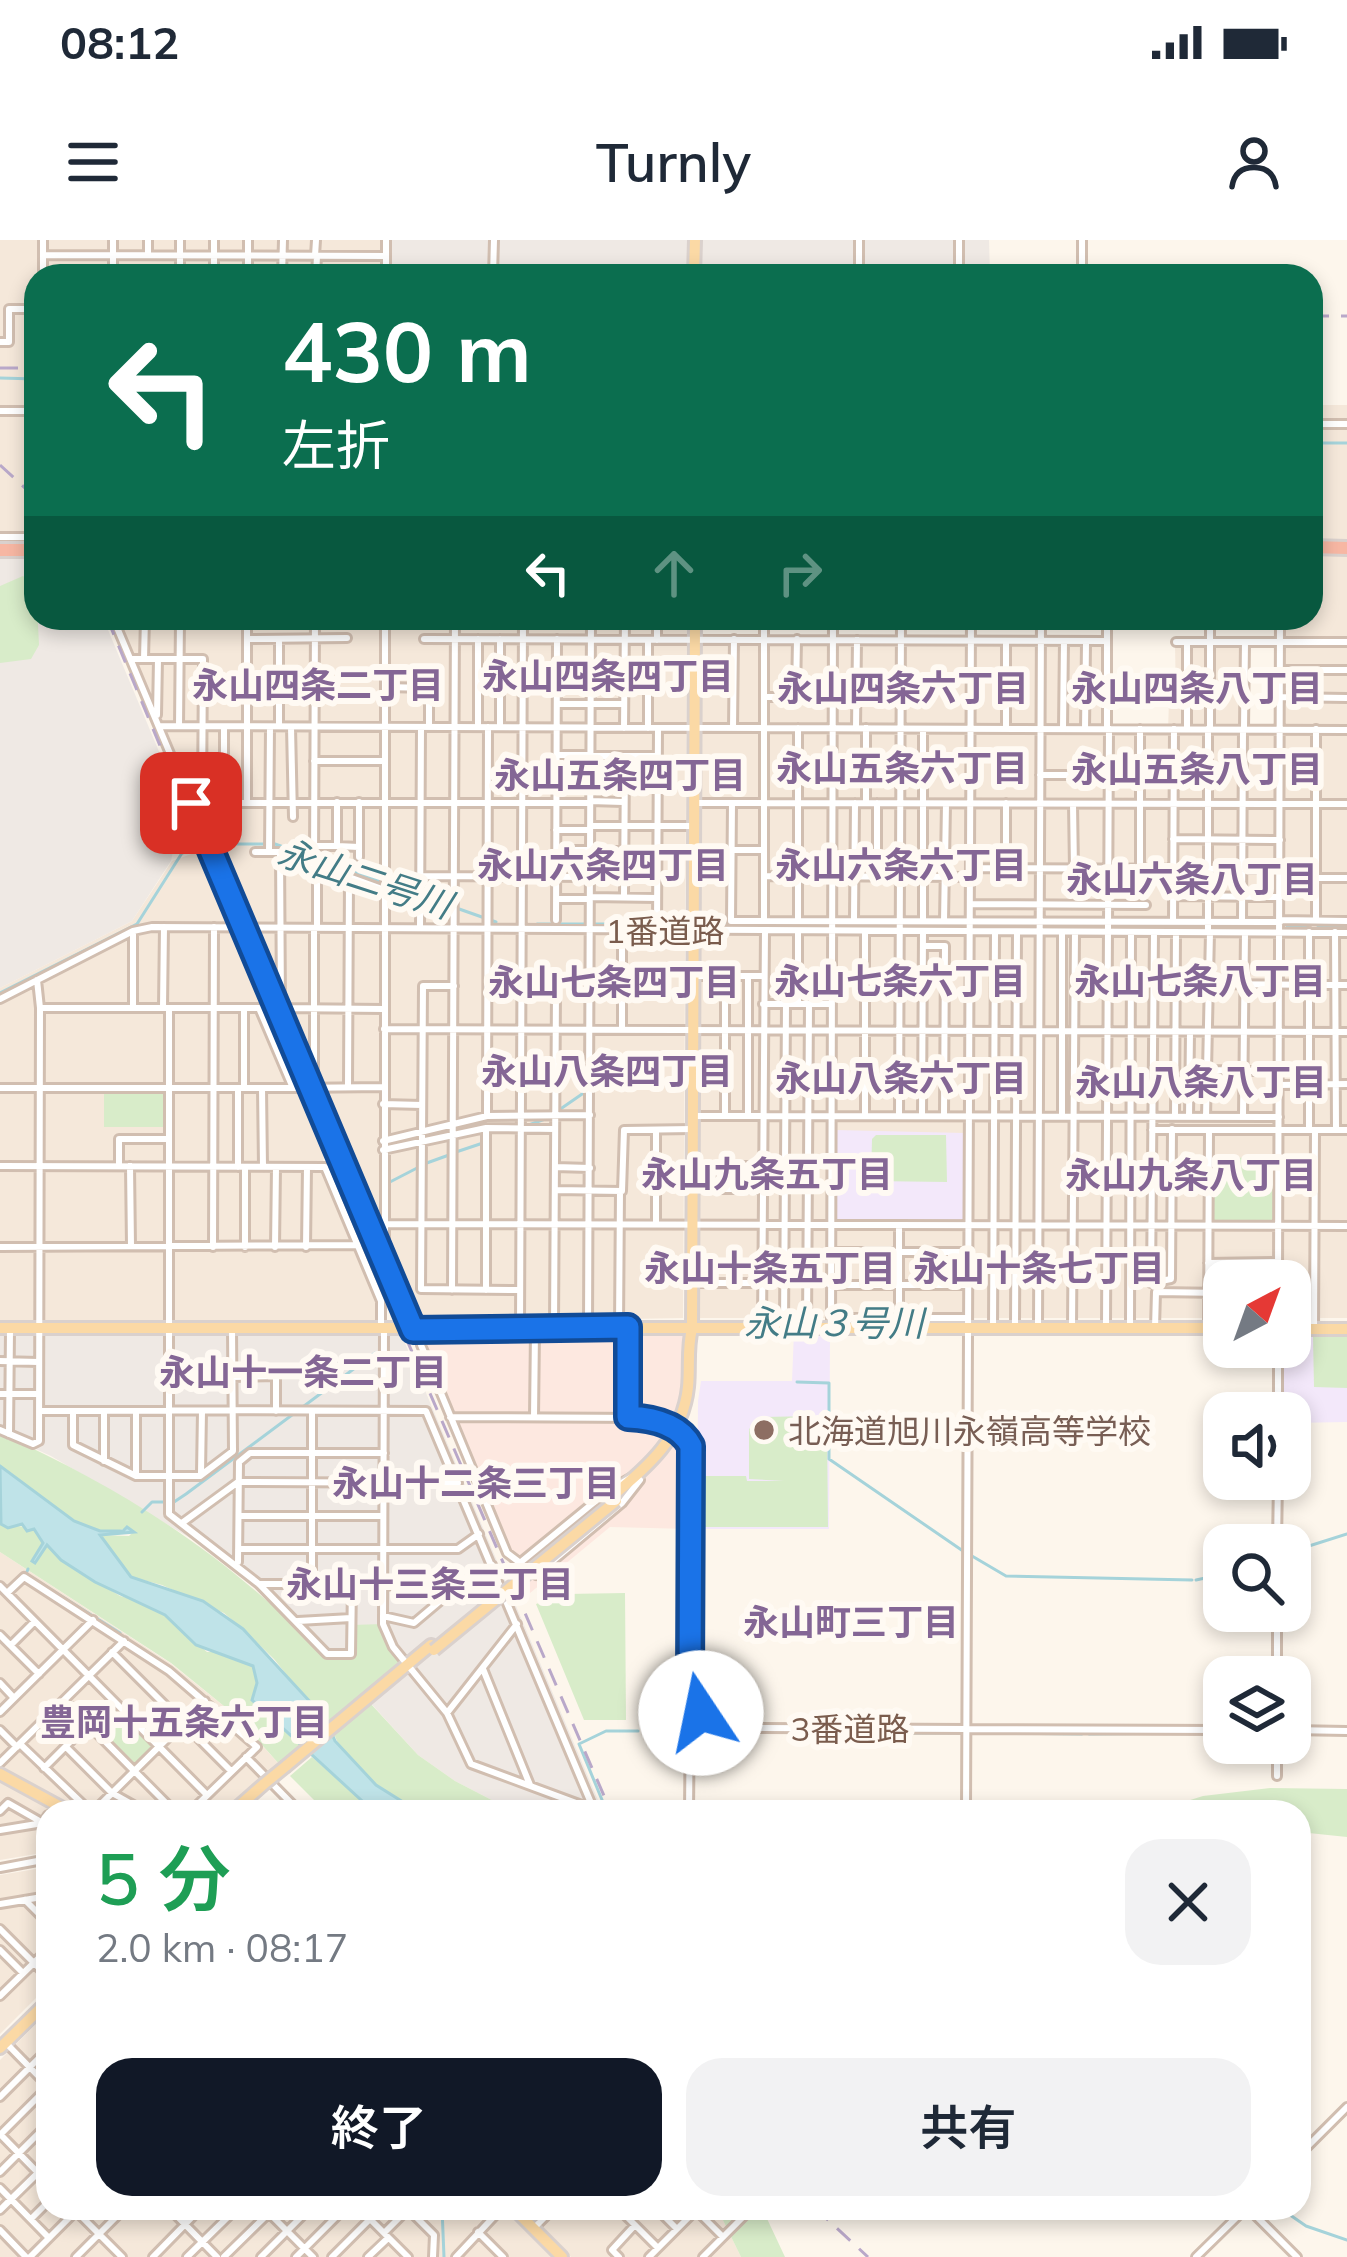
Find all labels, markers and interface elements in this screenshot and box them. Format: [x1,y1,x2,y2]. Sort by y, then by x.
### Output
text: 08:12 [60,14,179,70]
text: Turnly [596,128,751,196]
icon: menu [60,129,126,195]
icon: person [1221,129,1287,195]
text: 430 m [282,298,532,403]
icon: left [84,312,240,468]
text: 左折 [282,411,390,479]
icon: left [515,540,581,606]
icon: ahead [641,540,707,606]
icon: right [767,540,833,606]
district label: 永山四条四丁目 [482,653,734,698]
district label: 永山四条二丁目 [192,662,444,707]
district label: 永山四条六丁目 [777,665,1029,710]
district label: 永山四条八丁目 [1071,665,1323,710]
district label: 永山五条六丁目 [776,745,1028,790]
district label: 永山五条八丁目 [1071,746,1323,791]
pin [140,752,242,854]
district label: 永山五条四丁目 [494,752,746,797]
icon: arrive [158,770,224,836]
water label: 永山二号川 [272,829,461,928]
district label: 永山六条四丁目 [477,842,729,887]
district label: 永山六条六丁目 [775,842,1027,887]
district label: 永山六条八丁目 [1066,856,1318,901]
street label: 1番道路 [606,910,724,951]
district label: 永山七条六丁目 [774,958,1026,1003]
district label: 永山七条八丁目 [1074,958,1326,1003]
district label: 永山七条四丁目 [488,959,740,1004]
district label: 永山八条四丁目 [481,1048,733,1093]
district label: 永山八条六丁目 [775,1055,1027,1100]
district label: 永山八条八丁目 [1075,1059,1327,1104]
district label: 永山九条五丁目 [641,1151,893,1196]
district label: 永山九条八丁目 [1065,1152,1317,1197]
district label: 永山十条五丁目 [644,1245,896,1290]
district label: 永山十条七丁目 [913,1245,1165,1290]
north arrow [1203,1260,1311,1368]
map controls [1203,1260,1311,1764]
water label: 永山３号川 [744,1300,928,1345]
district label: 永山十一条二丁目 [159,1349,447,1394]
button: sound [1203,1392,1311,1500]
place label: 北海道旭川永嶺高等学校 [788,1410,1151,1451]
marker: 北海道旭川永嶺高等学校 [751,1417,777,1443]
district label: 永山十二条三丁目 [332,1460,620,1505]
button: search [1203,1524,1311,1632]
district label: 永山十三条三丁目 [286,1561,574,1606]
district label: 永山町三丁目 [743,1599,959,1644]
position arrow [638,1650,764,1776]
button: layers [1203,1656,1311,1764]
district label: 豊岡十五条六丁目 [40,1699,328,1744]
street label: 3番道路 [791,1708,909,1749]
text: 5 分 [96,1833,230,1923]
button: close [1125,1839,1251,1965]
text: 2.0 km · 08:17 [96,1923,348,1972]
button: 終了 [96,2058,662,2196]
button: 共有 [686,2058,1251,2196]

